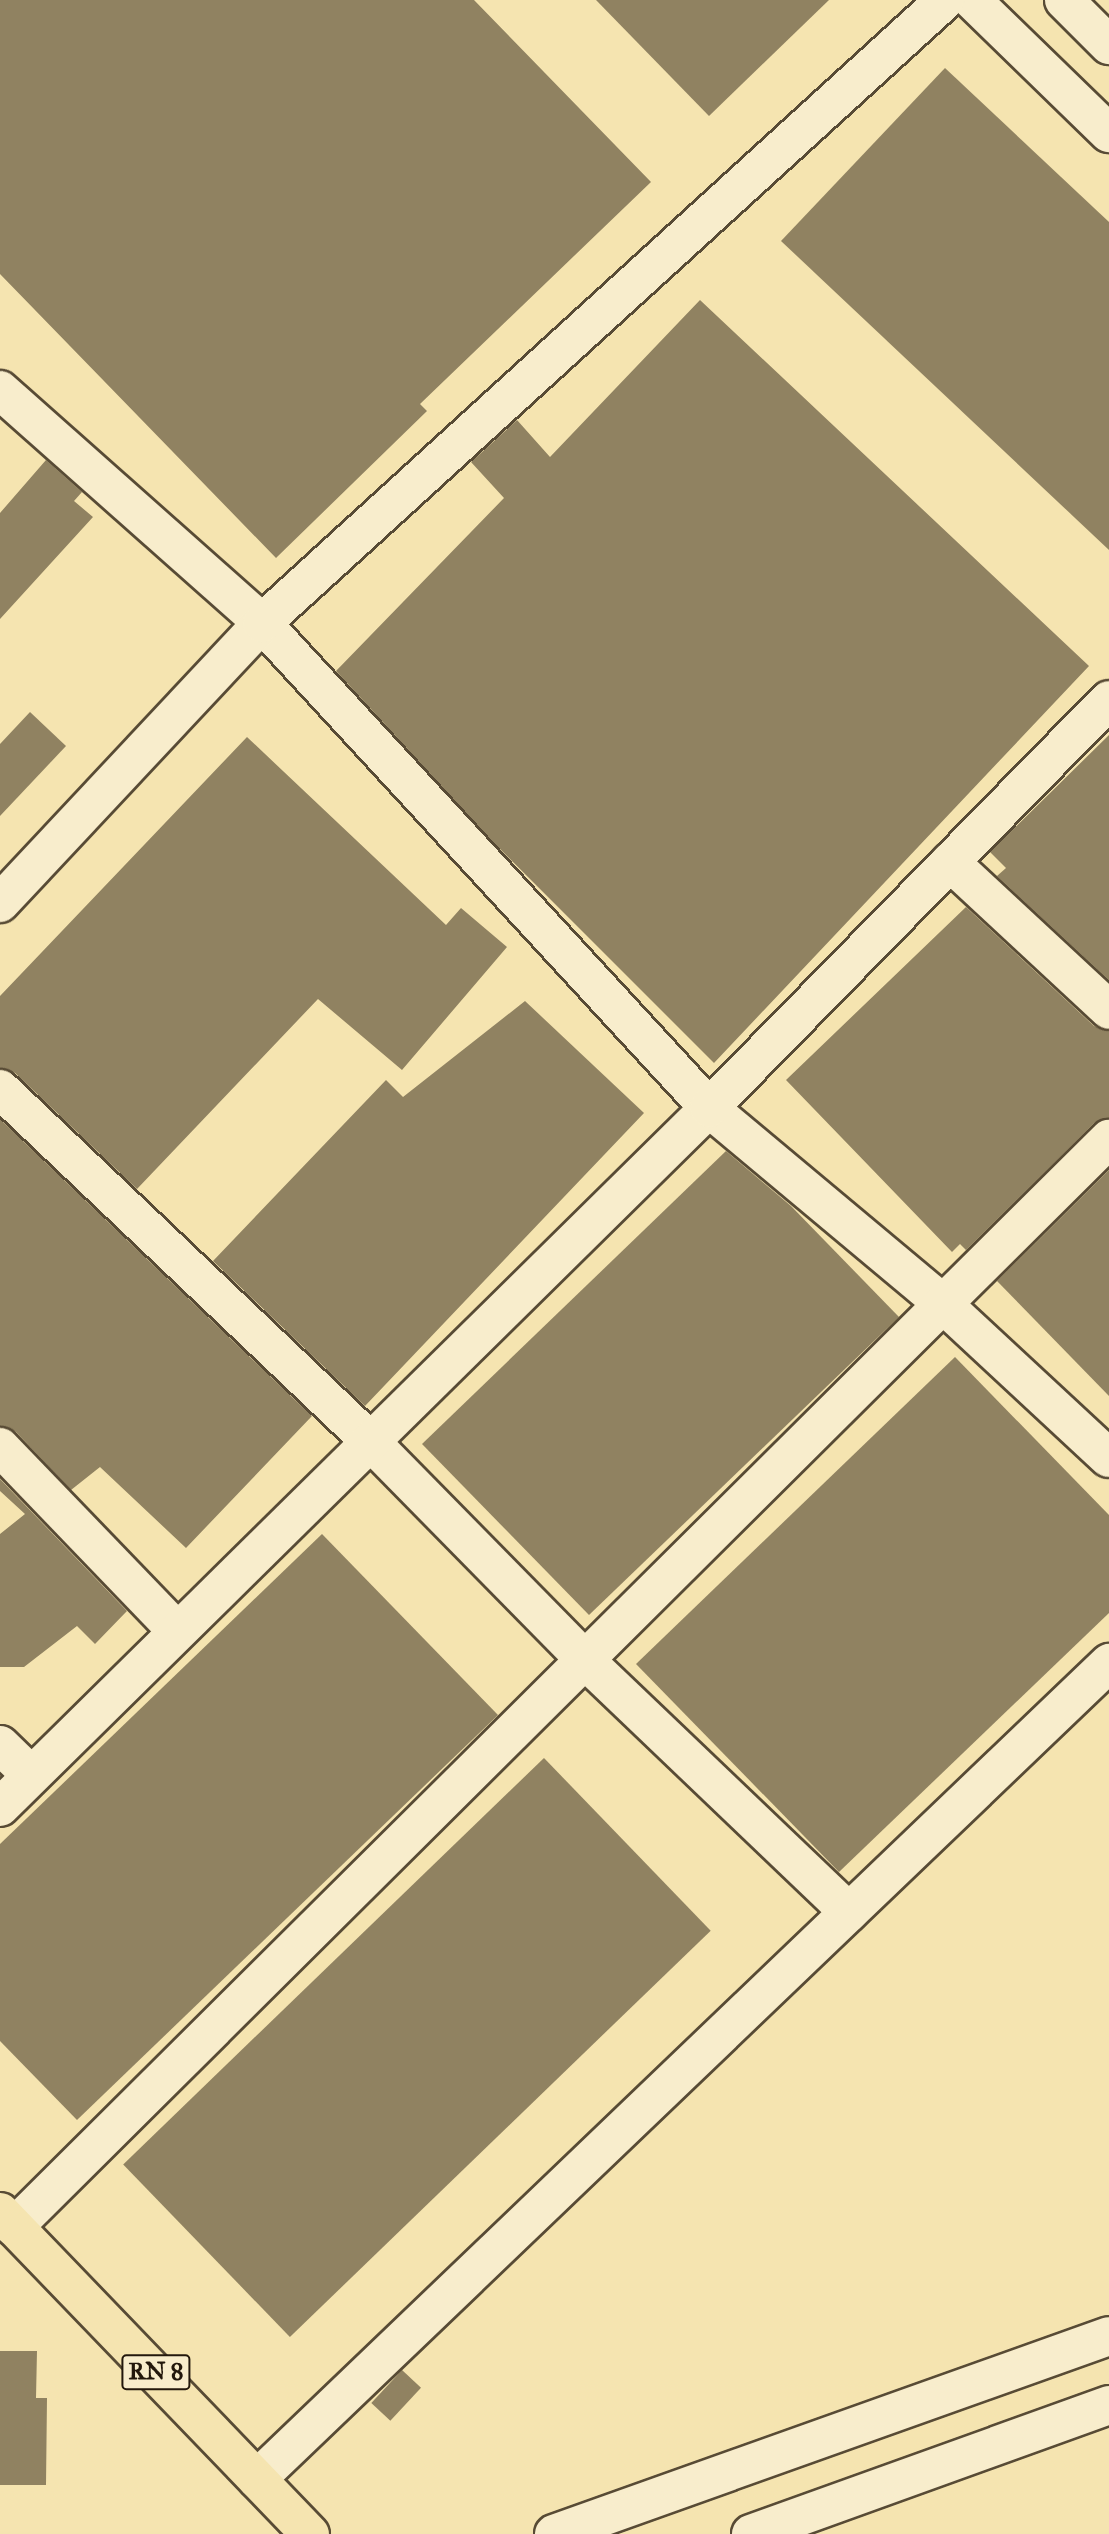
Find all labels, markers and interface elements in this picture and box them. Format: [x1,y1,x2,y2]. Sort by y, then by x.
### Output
road number: RN 8 [121,2351,191,2392]

